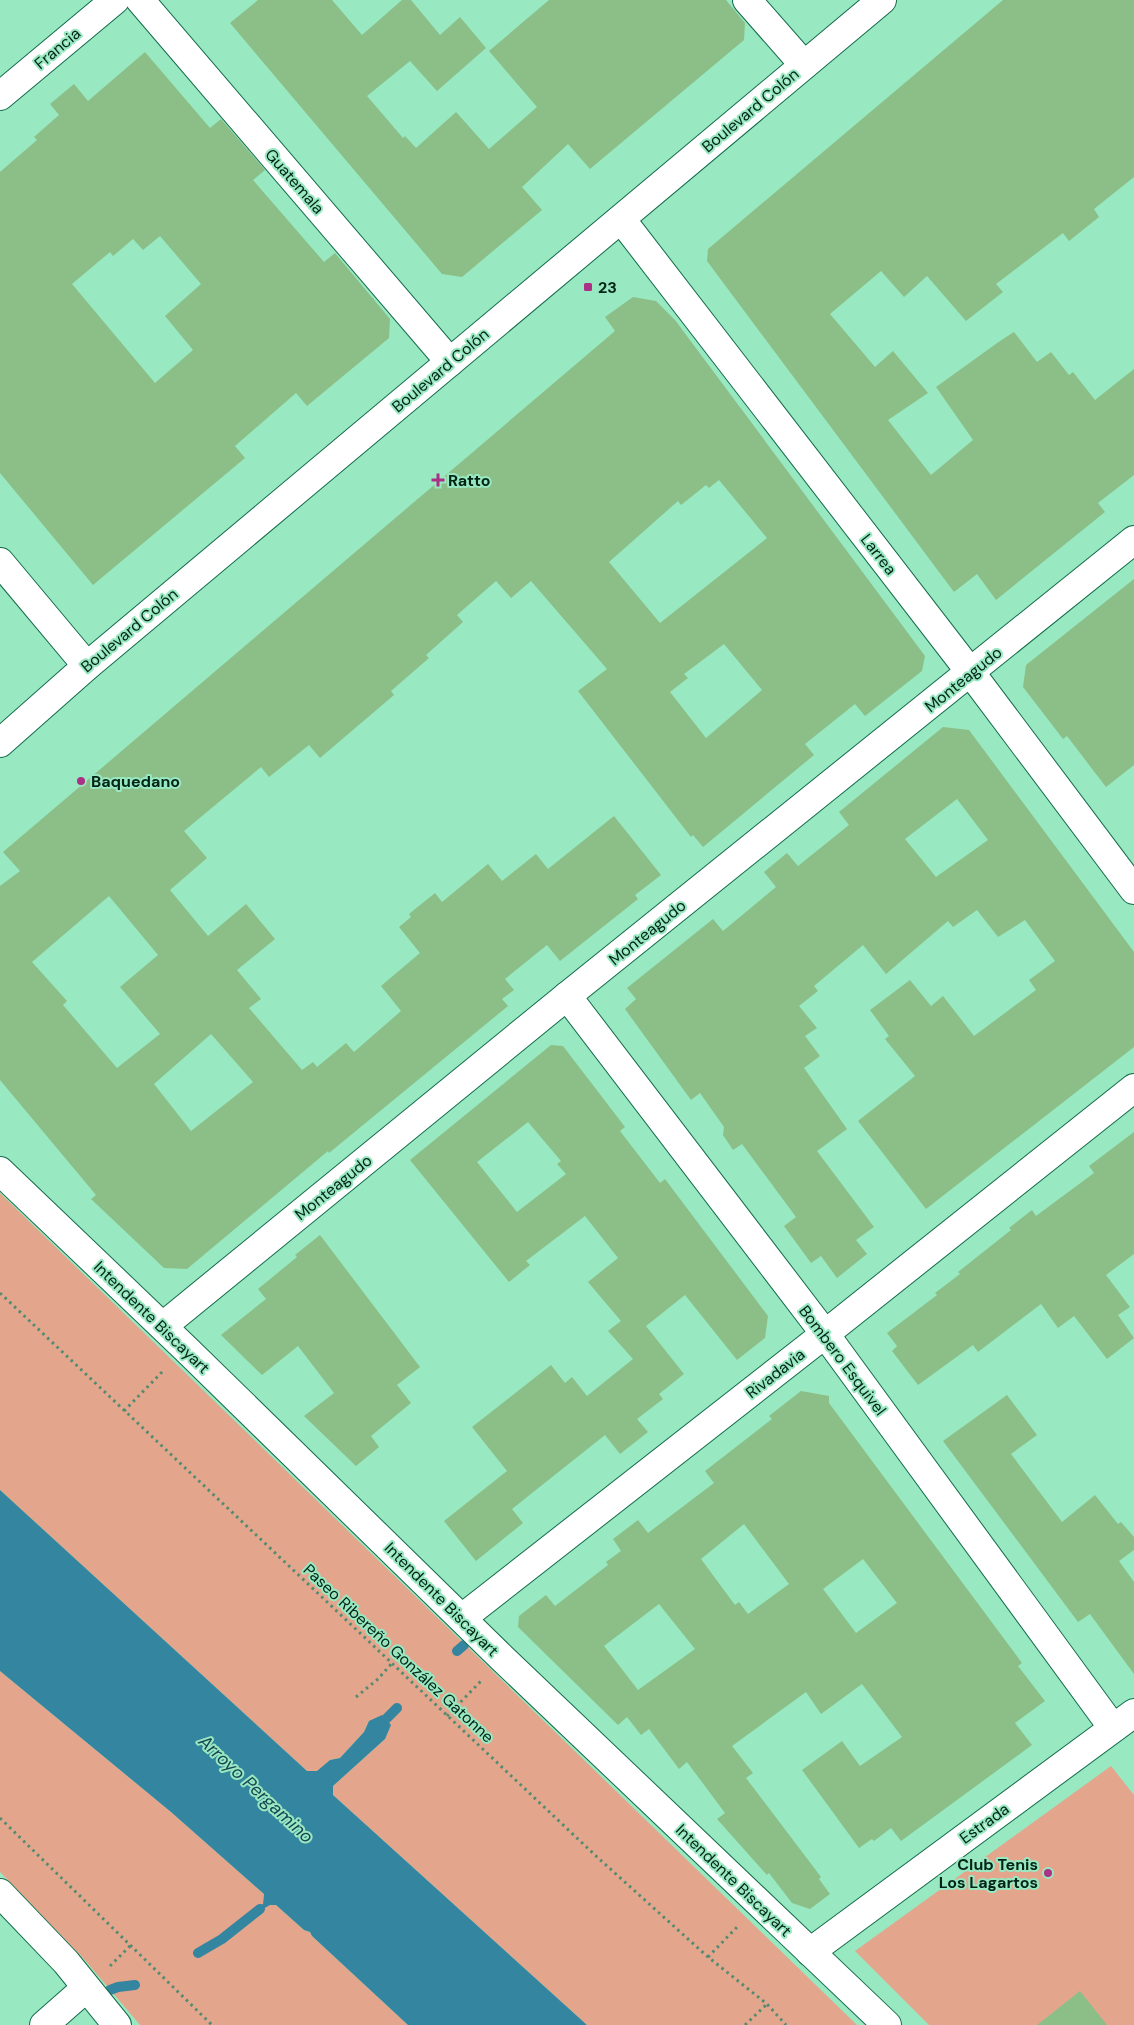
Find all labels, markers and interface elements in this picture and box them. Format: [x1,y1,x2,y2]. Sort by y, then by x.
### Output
street label: Francia [30,23,85,74]
street label: Boulevard Colón [697,64,803,157]
street label: Guatemala [260,144,329,218]
place label: 23 [598,277,617,298]
marker: 23 [582,281,594,293]
street label: Boulevard Colón [387,324,493,417]
place label: Ratto [448,470,490,491]
marker: Ratto [432,474,444,486]
street label: Larrea [856,530,901,579]
street label: Boulevard Colón [76,584,182,677]
street label: Monteagudo [920,642,1006,717]
place label: Baquedano [91,771,180,792]
marker: Baquedano [75,775,87,787]
street label: Monteagudo [604,895,690,970]
street label: Monteagudo [290,1150,376,1225]
street label: Intendente Biscayart [89,1257,214,1378]
street label: Bombero Esquivel [794,1301,891,1420]
street label: Rivadavia [741,1344,809,1403]
street label: Intendente Biscayart [380,1538,503,1661]
street label: Paseo Ribereño González Gatonne [299,1559,498,1747]
water label: Arroyo Pergamino [193,1729,319,1849]
street label: Estrada [955,1798,1013,1848]
street label: Intendente Biscayart [671,1820,796,1941]
place label: Club Tenis Los Lagartos [939,1854,1038,1893]
marker: Club Tenis Los Lagartos [1042,1867,1054,1879]

